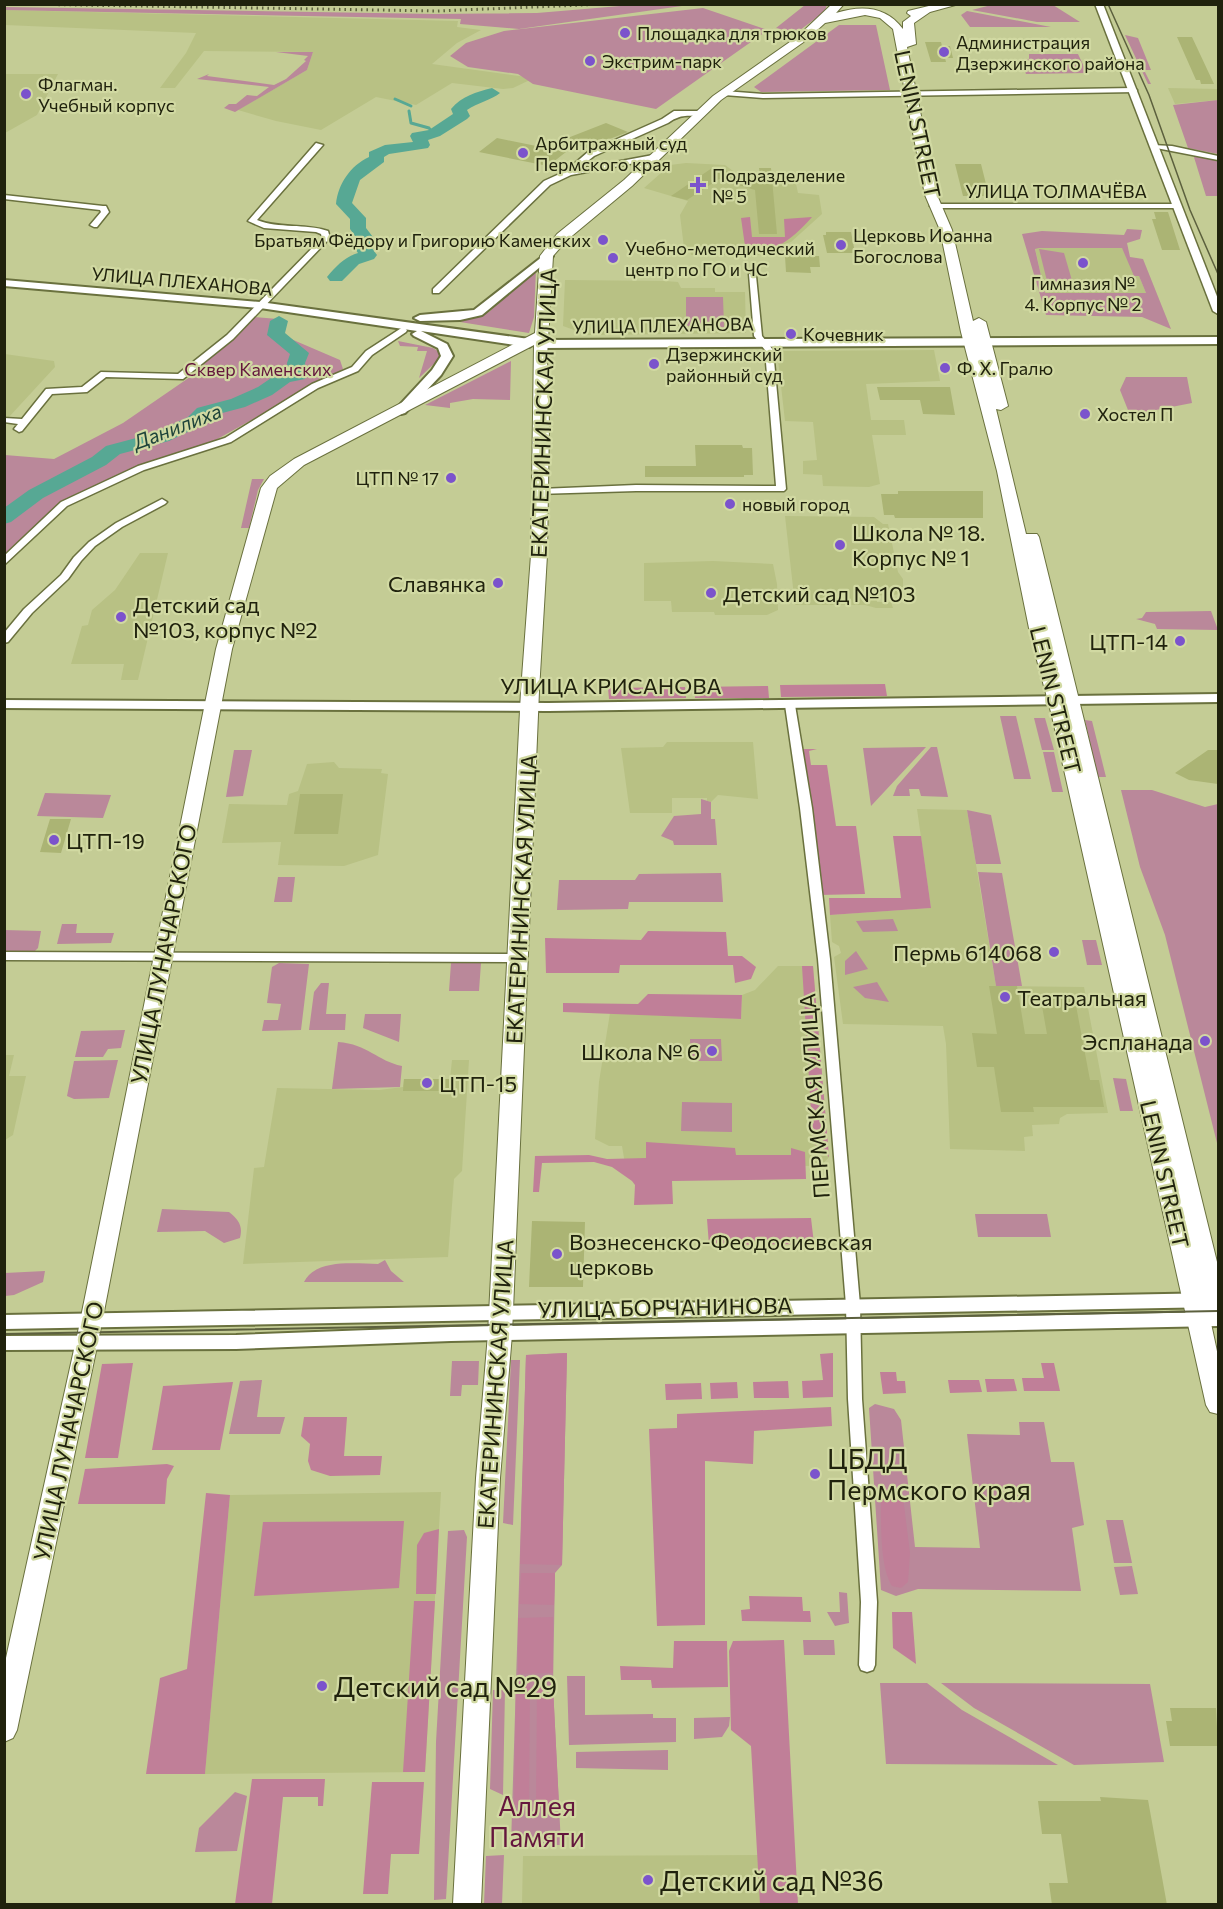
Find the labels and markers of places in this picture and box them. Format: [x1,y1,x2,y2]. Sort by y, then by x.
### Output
place label: Площадка для трюков [637,22,827,44]
marker: Площадка для трюков [618,26,632,40]
place label: Администрация Дзержинского района [956,31,1145,74]
marker: Администрация Дзержинского района [937,45,951,59]
place label: Экстрим-парк [602,50,722,72]
marker: Экстрим-парк [583,54,597,68]
place label: Флагман. Учебный корпус [38,73,175,116]
marker: Флагман. Учебный корпус [19,87,33,101]
place label: Арбитражный суд Пермского края [535,132,687,175]
marker: Арбитражный суд Пермского края [516,146,530,160]
place label: Подразделение № 5 [712,164,845,207]
marker: Подразделение № 5 [689,176,707,194]
place label: Церковь Иоанна Богослова [853,224,993,267]
place label: Братьям Фёдору и Григорию Каменских [254,229,591,251]
marker: Братьям Фёдору и Григорию Каменских [596,233,610,247]
place label: Учебно-методический центр по ГО и ЧС [625,237,815,280]
marker: Церковь Иоанна Богослова [834,238,848,252]
marker: Учебно-методический центр по ГО и ЧС [606,251,620,265]
marker: Гимназия № 4. Корпус № 2 [1076,256,1090,270]
place label: Гимназия № 4. Корпус № 2 [1024,272,1142,315]
place label: Кочевник [803,323,884,345]
marker: Кочевник [784,327,798,341]
place label: Дзержинский районный суд [666,343,783,386]
marker: Дзержинский районный суд [647,357,661,371]
place label: Ф. Х. Гралю [957,357,1053,379]
marker: Ф. Х. Гралю [938,361,952,375]
place label: Хостел П [1097,403,1173,425]
marker: Хостел П [1078,407,1092,421]
place label: ЦТП № 17 [355,467,439,489]
marker: ЦТП № 17 [444,471,458,485]
place label: новый город [742,493,850,515]
marker: новый город [723,497,737,511]
place label: Школа № 18. Корпус № 1 [852,519,985,571]
marker: Школа № 18. Корпус № 1 [833,538,847,552]
place label: Славянка [388,570,486,597]
marker: Славянка [491,576,505,590]
place label: Детский сад №103 [723,580,916,607]
marker: Детский сад №103 [704,586,718,600]
place label: Детский сад №103, корпус №2 [133,591,318,643]
marker: Детский сад №103, корпус №2 [114,610,128,624]
place label: ЦТП-14 [1089,628,1168,655]
marker: ЦТП-14 [1173,634,1187,648]
place label: ЦТП-19 [66,827,145,854]
marker: ЦТП-19 [47,833,61,847]
place label: Пермь 614068 [893,939,1042,966]
marker: Пермь 614068 [1047,945,1061,959]
place label: Театральная [1017,984,1147,1011]
marker: Театральная [998,990,1012,1004]
place label: Эспланада [1082,1028,1193,1055]
marker: Эспланада [1198,1034,1212,1048]
place label: Школа № 6 [581,1038,700,1065]
marker: Школа № 6 [705,1044,719,1058]
place label: ЦТП-15 [439,1070,517,1097]
marker: ЦТП-15 [420,1076,434,1090]
place label: Вознесенско-Феодосиевская церковь [569,1228,873,1280]
marker: Вознесенско-Феодосиевская церковь [550,1247,564,1261]
place label: ЦБДД Пермского края [827,1442,1031,1506]
marker: ЦБДД Пермского края [808,1467,822,1481]
place label: Детский сад №29 [334,1670,557,1703]
marker: Детский сад №29 [315,1679,329,1693]
place label: Детский сад №36 [660,1864,884,1897]
marker: Детский сад №36 [641,1873,655,1887]

